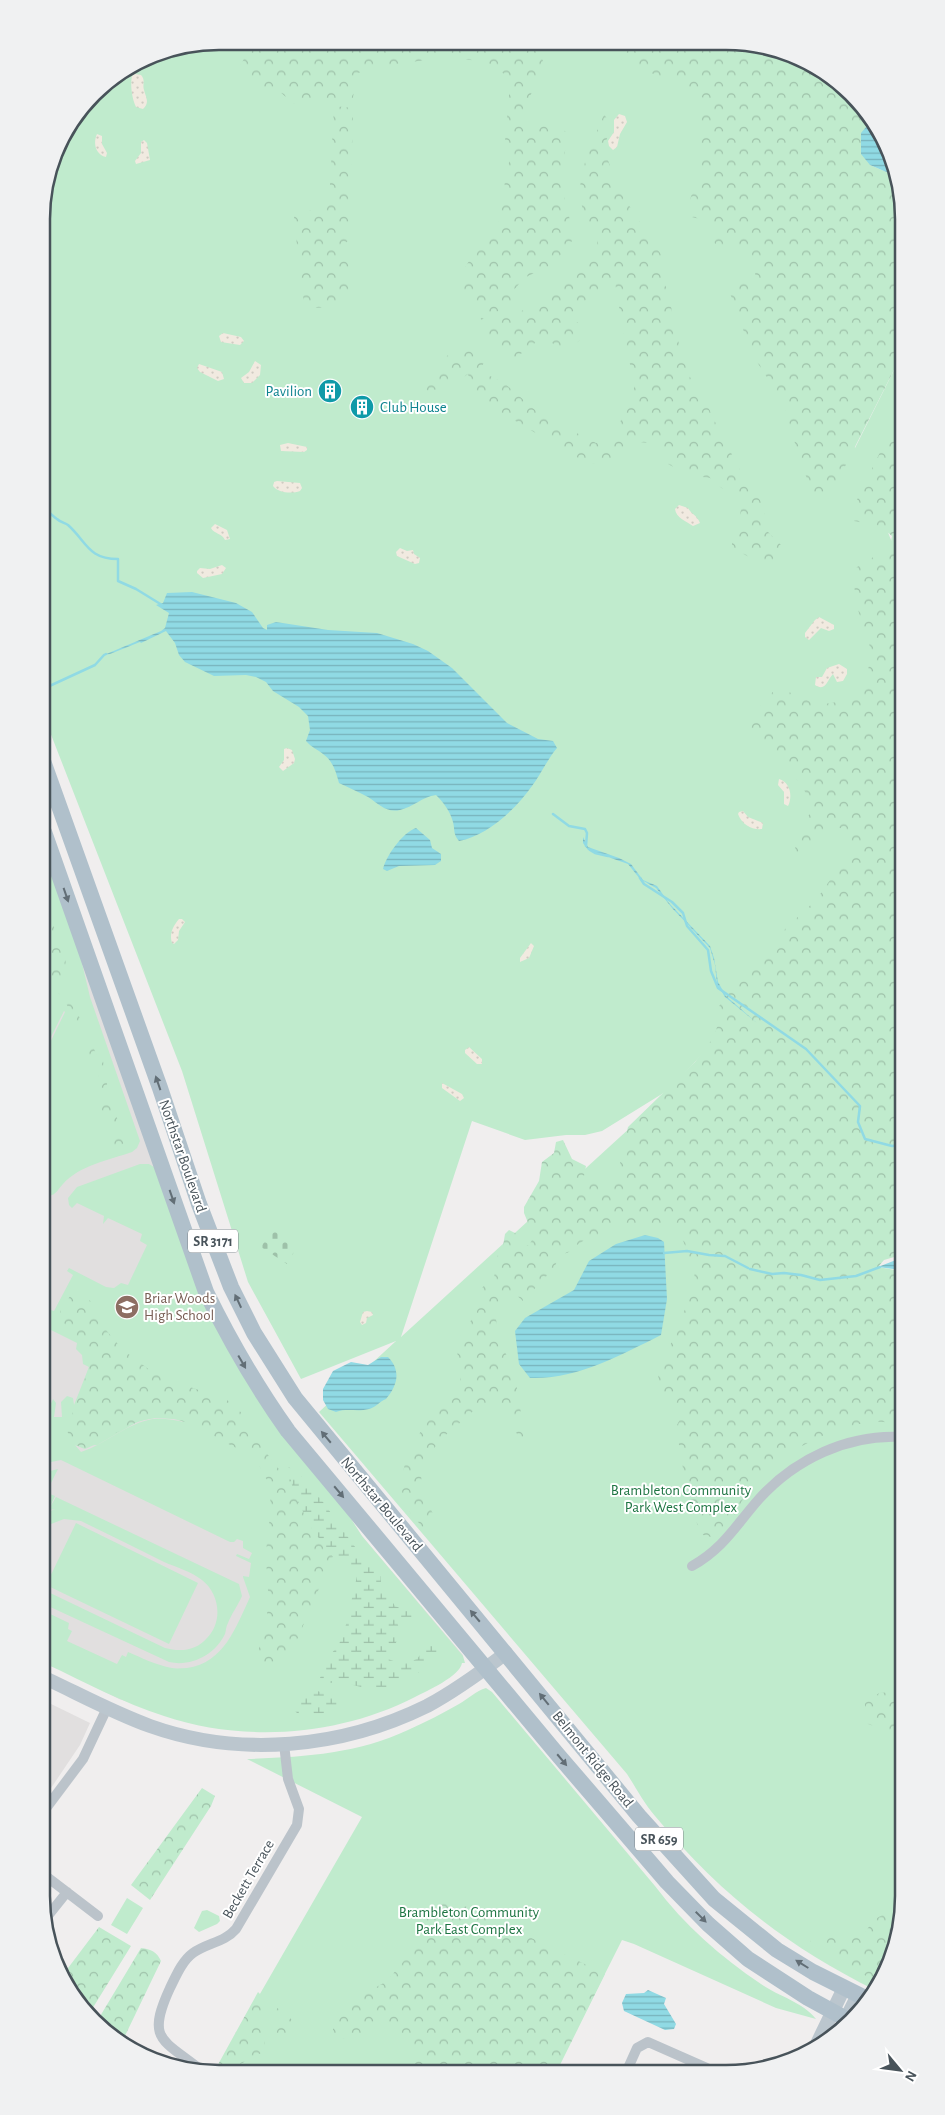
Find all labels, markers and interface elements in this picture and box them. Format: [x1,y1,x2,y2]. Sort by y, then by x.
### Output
building icon: Pavilion [317,378,343,404]
place label: Pavilion [266,384,312,399]
building icon: Club House [349,394,375,420]
place label: Club House [380,400,447,415]
one-way arrow [63,887,70,902]
one-way arrow [154,1075,162,1090]
street label: Northstar Boulevard [156,1098,209,1215]
one-way arrow [168,1190,176,1205]
road number: SR 3171 [188,1230,238,1252]
place label: Briar Woods High School [144,1291,215,1323]
school or university icon: Briar Woods High School [114,1294,140,1320]
one-way arrow [234,1294,242,1308]
one-way arrow [238,1355,247,1369]
one-way arrow [320,1431,331,1444]
street label: Northstar Boulevard [338,1454,425,1555]
park label: Brambleton Community Park West Complex [611,1483,752,1515]
one-way arrow [333,1486,344,1498]
one-way arrow [469,1610,481,1622]
one-way arrow [538,1693,549,1706]
street label: Belmont Ridge Road [549,1708,636,1810]
one-way arrow [556,1753,567,1766]
road number: SR 659 [635,1828,683,1850]
street label: Beckett Terrace [220,1837,277,1921]
park label: Brambleton Community Park East Complex [399,1905,540,1937]
one-way arrow [695,1911,707,1923]
one-way arrow [795,1960,808,1969]
north arrow [875,2045,925,2095]
text: N [902,2068,919,2083]

